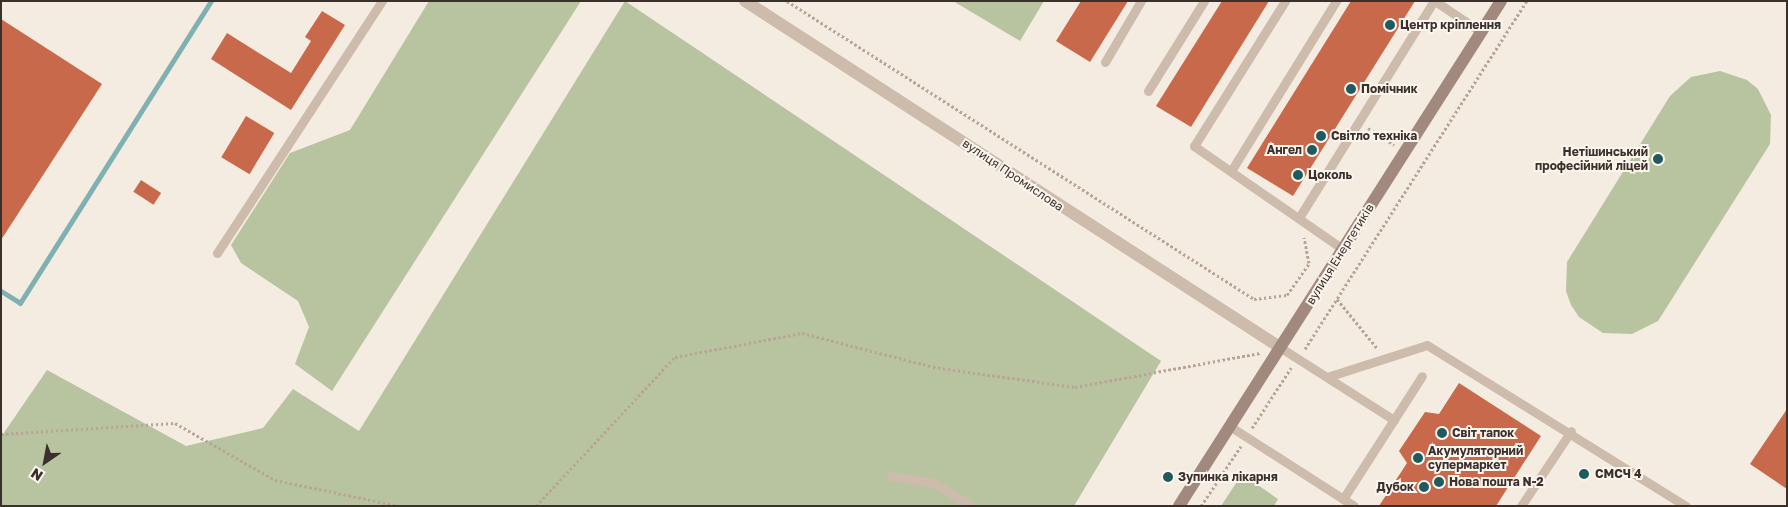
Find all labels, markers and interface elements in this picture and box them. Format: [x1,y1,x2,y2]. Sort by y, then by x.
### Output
place label: Центр кріплення [1400,18,1501,32]
marker: Центр кріплення [1384,19,1396,31]
place label: Помічник [1361,82,1418,96]
marker: Помічник [1345,83,1357,95]
place label: Світло техніка [1331,129,1417,143]
marker: Світло техніка [1315,130,1327,142]
street label: вулиця Промислова [960,136,1066,214]
place label: Ангел [1267,143,1302,157]
marker: Ангел [1306,144,1318,156]
place label: Нетішинський професійний ліцей [1535,145,1648,173]
marker: Нетішинський професійний ліцей [1652,153,1664,165]
place label: Цоколь [1308,168,1352,182]
marker: Цоколь [1292,169,1304,181]
street label: вулиця Енергетиків [1303,201,1377,307]
place label: Світ тапок [1452,426,1514,440]
marker: Світ тапок [1436,427,1448,439]
north arrow [20,437,70,487]
place label: Акумуляторний супермаркет [1428,444,1523,472]
marker: Акумуляторний супермаркет [1412,452,1424,464]
text: N [27,465,46,485]
marker: СМСЧ 4 [1577,467,1591,481]
place label: СМСЧ 4 [1595,467,1641,481]
place label: Зупинка лікарня [1178,470,1278,484]
marker: Зупинка лікарня [1162,471,1174,483]
place label: Нова пошта N-2 [1449,475,1544,489]
marker: Нова пошта N-2 [1433,476,1445,488]
place label: Дубок [1377,480,1414,494]
marker: Дубок [1418,481,1430,493]

